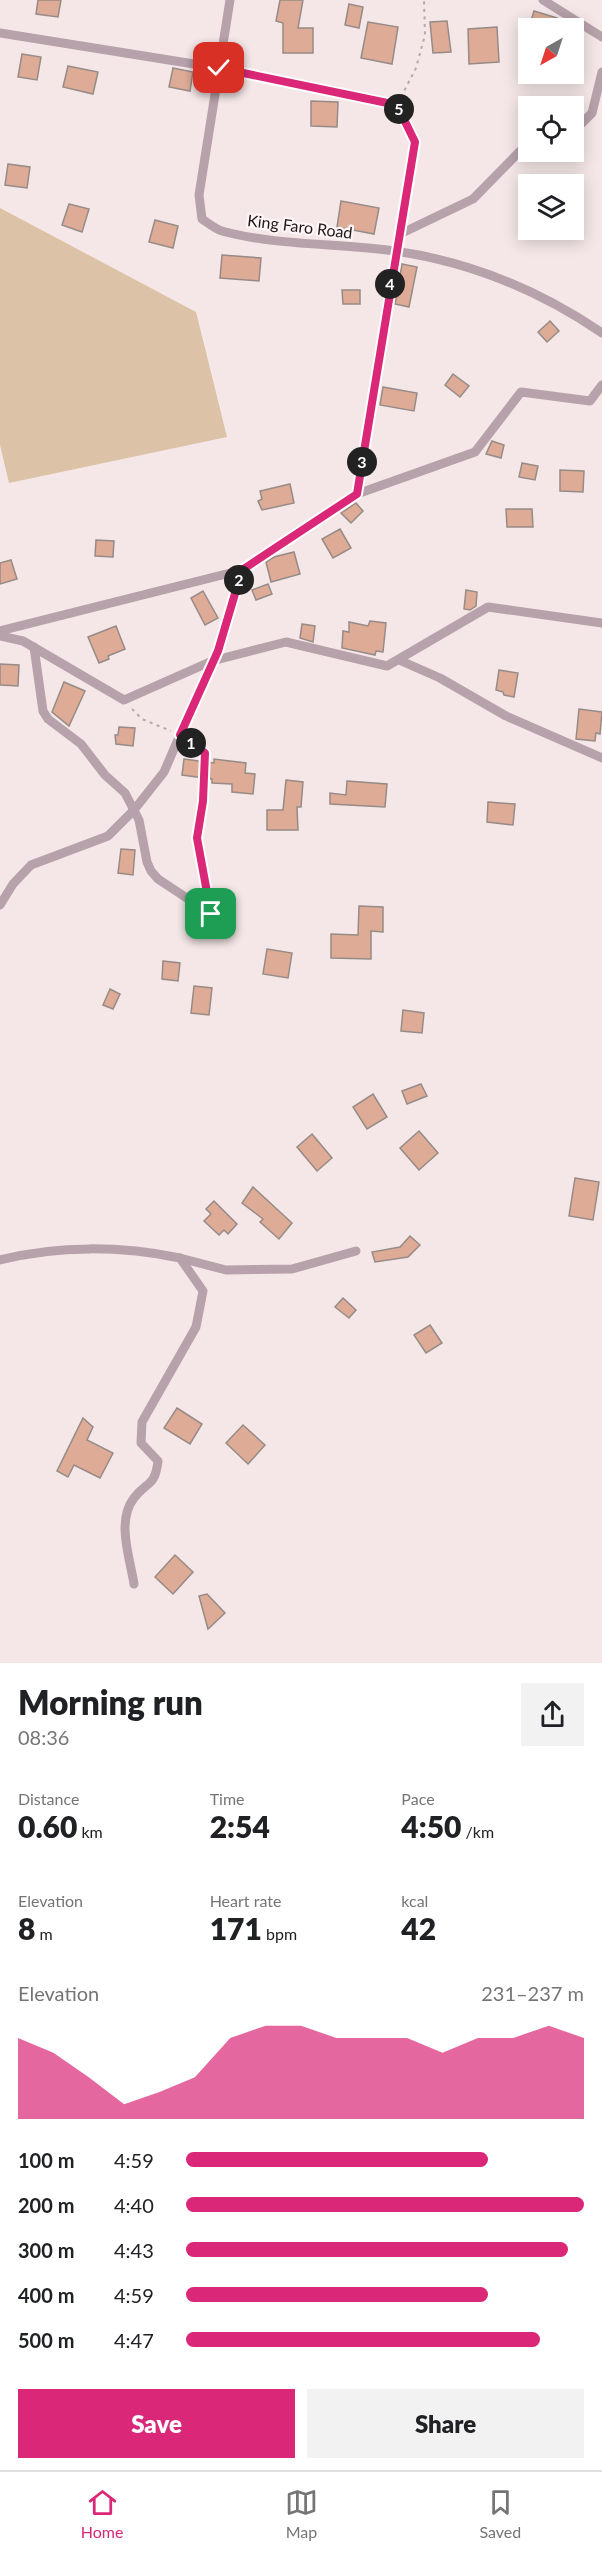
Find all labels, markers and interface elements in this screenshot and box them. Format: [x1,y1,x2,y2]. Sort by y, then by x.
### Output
north arrow [518,18,584,84]
map controls [518,18,584,240]
pin [193,42,244,93]
icon: check [202,51,235,84]
pin: 5 [384,94,414,124]
button: locate [518,96,584,162]
text: 5 [394,99,404,118]
button: layers [518,174,584,240]
street label: King Faro Road [246,210,354,242]
pin: 4 [375,269,405,299]
text: 4 [385,274,395,293]
pin: 3 [347,447,377,477]
text: 3 [357,452,367,471]
pin: 2 [224,565,254,595]
text: 2 [234,570,244,589]
pin: 1 [176,728,206,758]
text: 1 [186,733,196,752]
pin [185,888,236,939]
icon: arrive [194,897,227,930]
text: Morning run [18,1682,203,1722]
button: share [521,1683,584,1746]
text: 08:36 [18,1725,69,1749]
text: Distance [18,1789,79,1808]
text: Time [210,1789,245,1808]
text: Pace [401,1789,435,1808]
text: 0.60 [18,1808,77,1844]
text: 2:54 [210,1808,270,1844]
text: 4:50 [401,1808,461,1844]
text: km [77,1822,103,1841]
text: /km [461,1822,494,1841]
text: Elevation [18,1891,83,1910]
text: Heart rate [210,1891,281,1910]
text: kcal [401,1891,428,1910]
text: 8 [18,1910,35,1946]
text: 171 [210,1910,262,1946]
text: 42 [401,1910,436,1946]
text: m [35,1924,53,1943]
text: bpm [262,1924,297,1943]
text: Elevation [18,1981,99,2005]
text: 231–237 m [481,1981,584,2005]
text: 100 m [18,2148,74,2172]
text: 4:59 [114,2148,154,2172]
text: 200 m [18,2193,74,2217]
text: 4:40 [114,2193,154,2217]
text: 300 m [18,2238,74,2262]
text: 4:43 [114,2238,154,2262]
text: 400 m [18,2283,74,2307]
text: 4:59 [114,2283,154,2307]
text: 500 m [18,2328,74,2352]
text: 4:47 [114,2328,154,2352]
button: Save [18,2389,295,2458]
button: Share [307,2389,584,2458]
tab: Home [81,2486,123,2541]
tab: Map [285,2486,318,2541]
tab: Saved [479,2486,521,2541]

